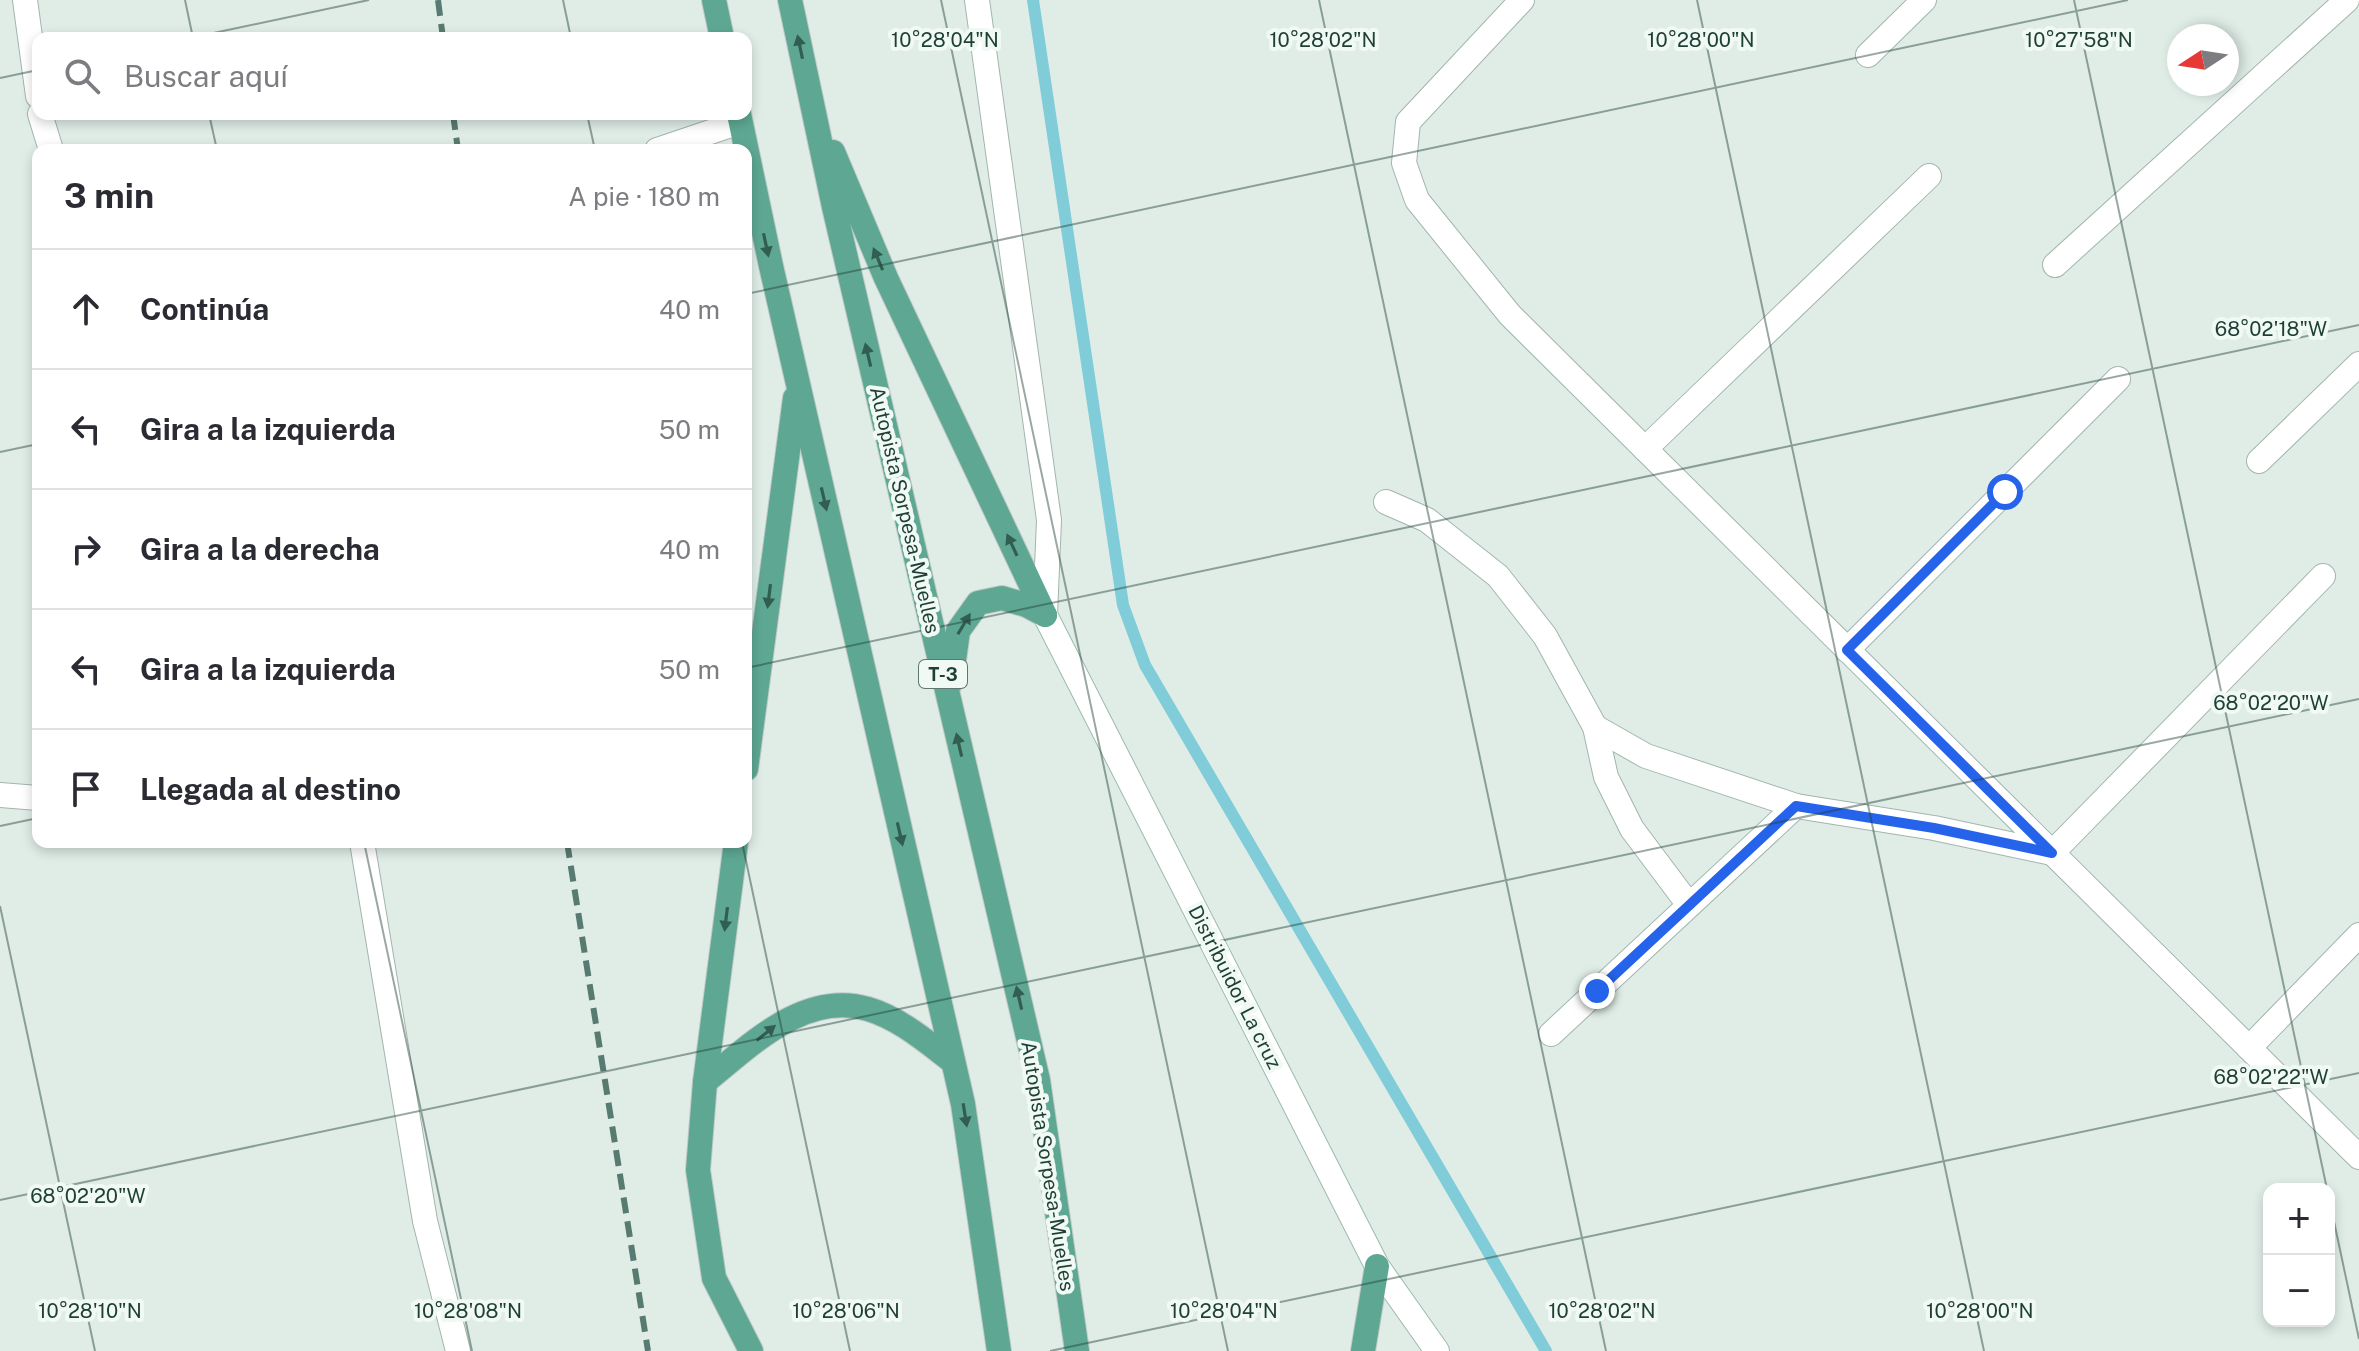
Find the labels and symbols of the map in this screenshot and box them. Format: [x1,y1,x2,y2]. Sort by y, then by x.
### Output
north arrow [2167,24,2239,96]
text: 10°28'04"N [891,28,999,52]
text: 10°28'02"N [1269,28,1377,52]
text: 10°28'00"N [1647,28,1755,52]
text: 10°27'58"N [2025,28,2133,52]
one-way arrow [793,34,806,59]
one-way arrow [760,233,773,258]
one-way arrow [872,247,885,270]
text: 68°02'18"W [2215,317,2327,341]
one-way arrow [862,343,874,368]
street label: Autopista Sorpesa-Muelles [865,384,945,636]
route start [1987,474,2023,510]
one-way arrow [818,486,831,511]
one-way arrow [1005,533,1019,556]
one-way arrow [762,584,775,609]
one-way arrow [957,613,971,635]
road number: T-3 [919,660,967,688]
text: 68°02'20"W [2213,691,2329,715]
one-way arrow [952,732,965,757]
one-way arrow [895,822,907,847]
street label: Distribuidor La cruz [1183,901,1287,1073]
one-way arrow [719,907,732,932]
route end [1579,973,1615,1009]
one-way arrow [1012,985,1025,1010]
one-way arrow [756,1026,776,1042]
street label: Autopista Sorpesa-Muelles [1016,1039,1080,1293]
text: 68°02'22"W [2213,1065,2329,1089]
one-way arrow [959,1103,971,1128]
text: 68°02'20"W [30,1184,146,1208]
text: 10°28'10"N [38,1299,142,1323]
text: 10°28'08"N [414,1299,522,1323]
text: 10°28'06"N [792,1299,900,1323]
text: 10°28'04"N [1170,1299,1278,1323]
text: 10°28'02"N [1548,1299,1656,1323]
text: 10°28'00"N [1926,1299,2034,1323]

